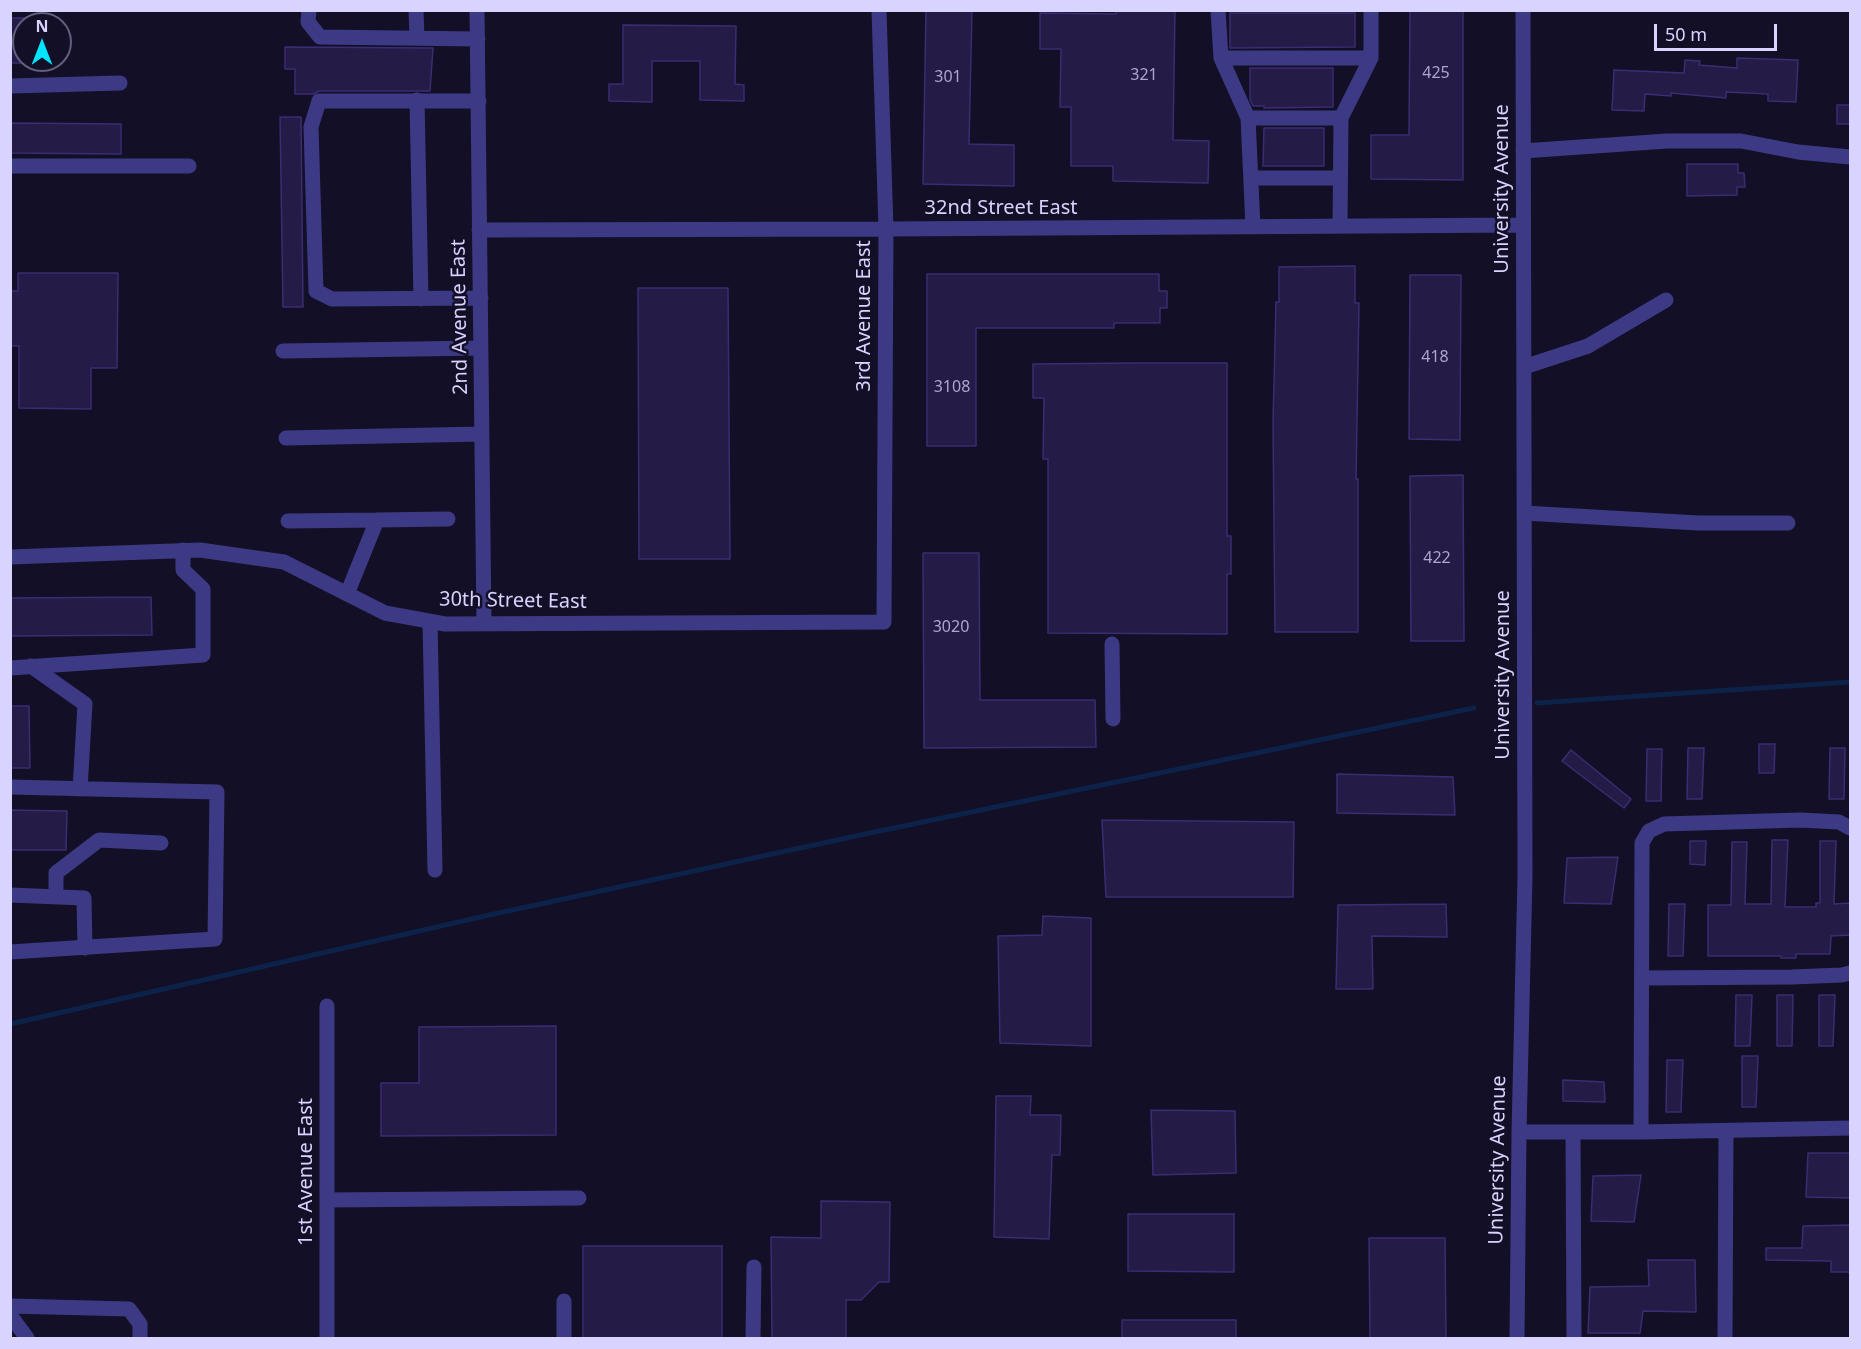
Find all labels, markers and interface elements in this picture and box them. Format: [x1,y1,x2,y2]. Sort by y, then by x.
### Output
north arrow [12,12,72,72]
scale bar [1657,12,1780,50]
text: N [35,15,49,37]
text: 50 m [1665,22,1707,46]
house number: 425 [1422,63,1450,83]
house number: 321 [1130,65,1158,85]
house number: 301 [934,67,962,87]
street label: University Avenue [1490,104,1514,274]
street label: 32nd Street East [925,196,1077,220]
street label: 2nd Avenue East [447,239,473,395]
street label: 3rd Avenue East [852,240,876,392]
house number: 418 [1421,347,1449,367]
house number: 3108 [934,377,970,397]
house number: 422 [1423,548,1451,568]
street label: 30th Street East [439,588,587,614]
street label: University Avenue [1491,590,1515,760]
house number: 3020 [933,617,969,637]
street label: University Avenue [1485,1075,1511,1245]
street label: 1st Avenue East [294,1098,318,1246]

